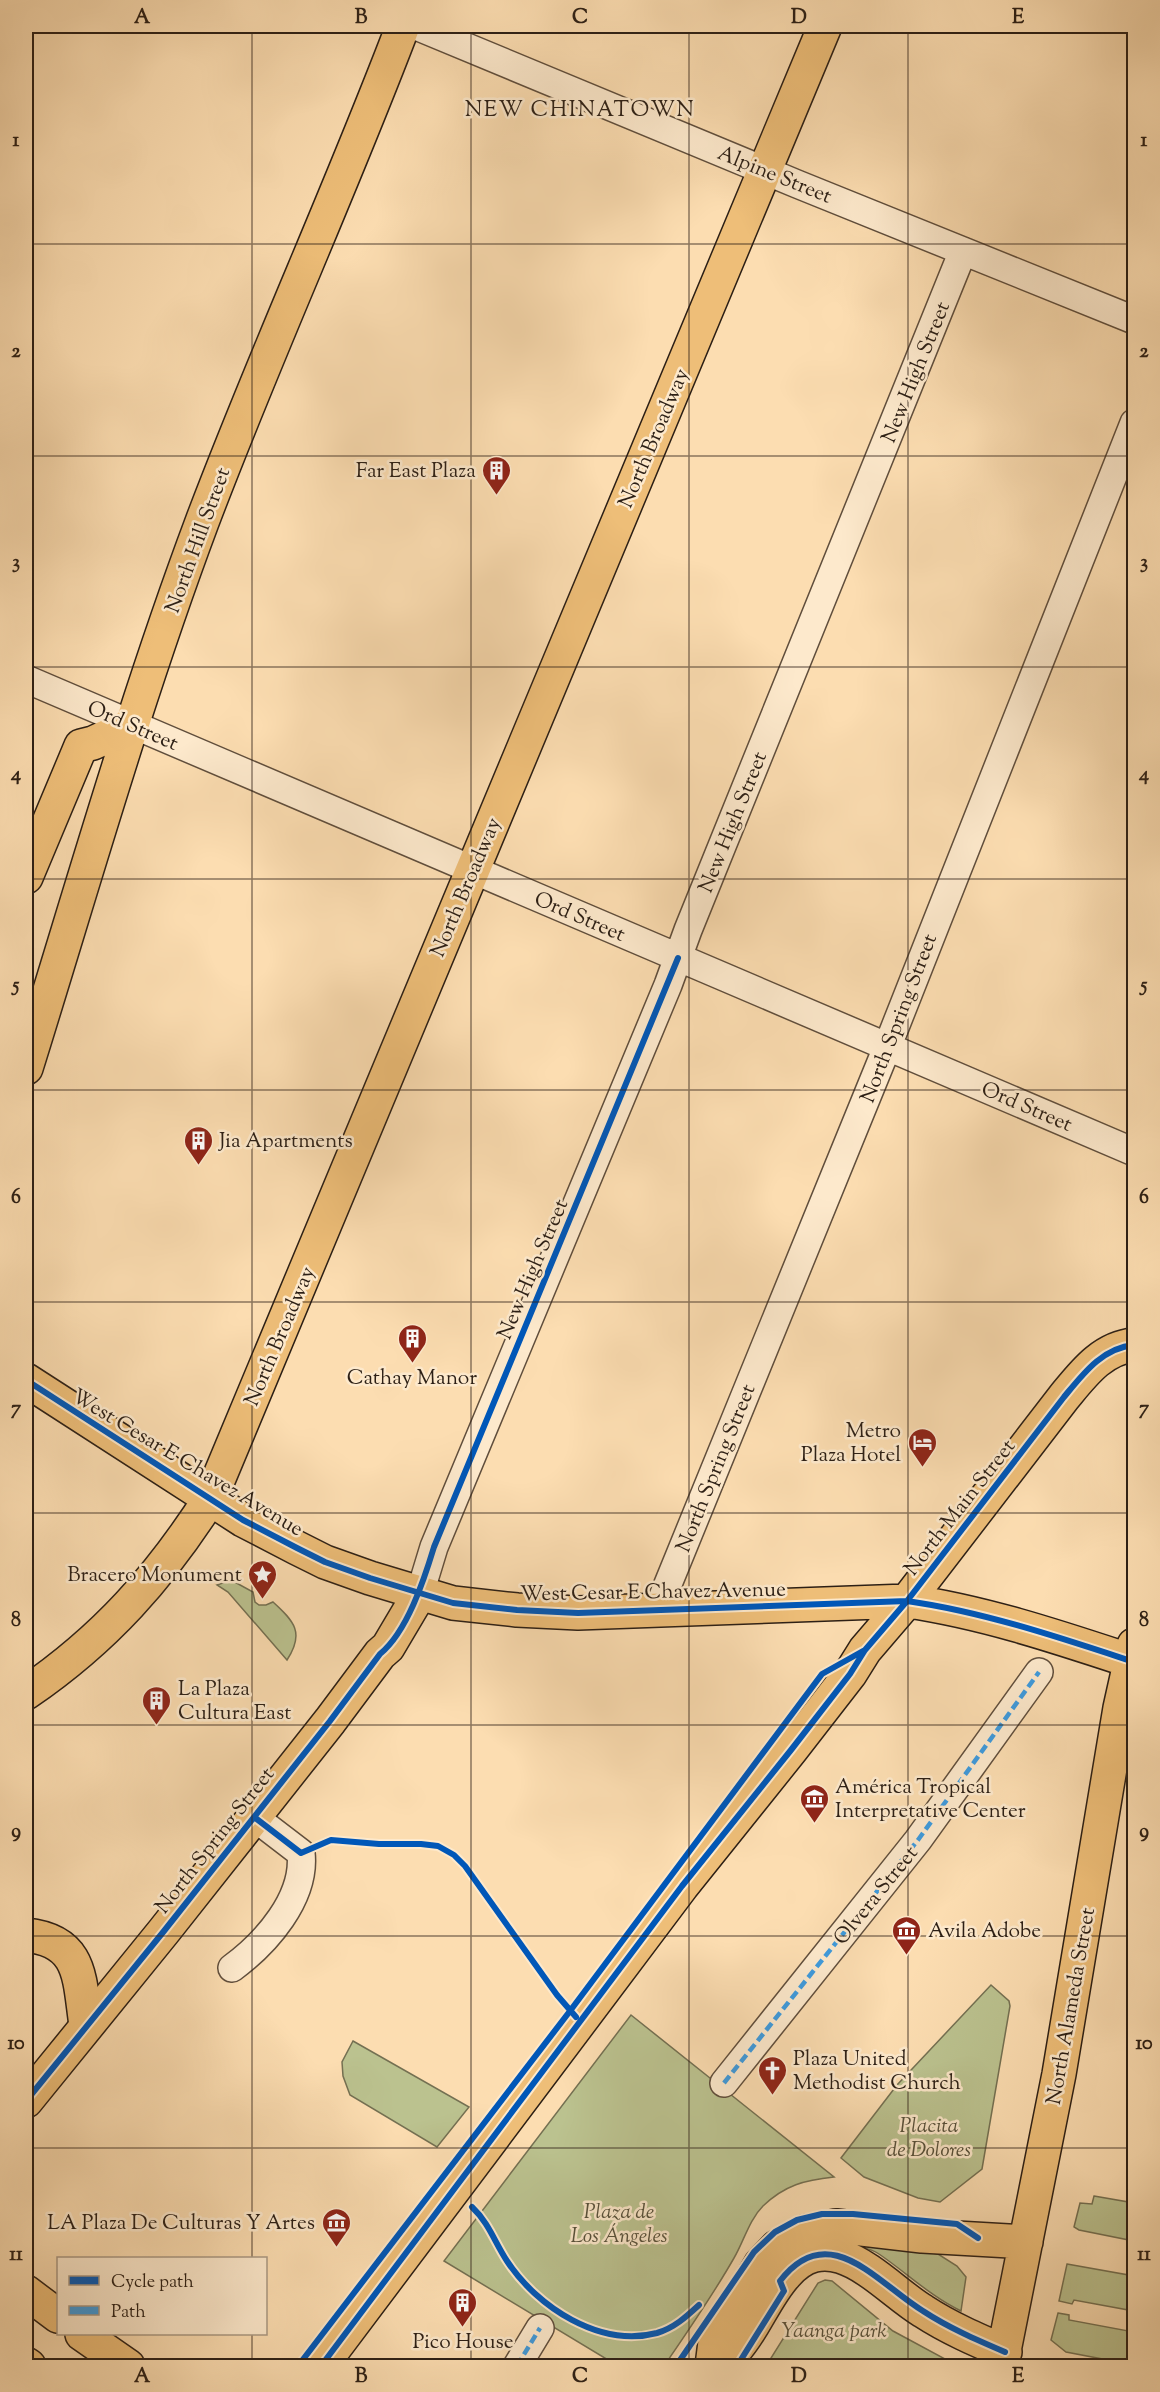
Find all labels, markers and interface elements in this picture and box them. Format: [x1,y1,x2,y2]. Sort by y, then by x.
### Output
text: A [134,4,151,33]
text: B [355,4,368,33]
text: C [572,4,588,33]
text: D [791,4,807,33]
text: E [1012,4,1025,33]
district label: NEW CHINATOWN [465,95,695,127]
text: 1 [13,127,20,156]
text: 1 [1141,127,1148,156]
street label: Alpine Street [713,139,836,212]
street label: New High Street [875,298,959,448]
text: 2 [11,338,21,367]
text: 2 [1139,338,1149,367]
street label: North Broadway [612,364,698,513]
building icon: Far East Plaza [481,454,513,496]
place label: Far East Plaza [356,457,476,487]
street label: North Hill Street [159,464,239,618]
text: 3 [12,549,20,578]
text: 3 [1140,549,1148,578]
street label: Ord Street [82,694,182,759]
street label: New High Street [692,748,776,898]
text: 4 [10,761,21,790]
text: 4 [1138,761,1149,790]
street label: North Broadway [424,813,510,962]
street label: Ord Street [529,885,629,950]
street label: North Spring Street [854,930,946,1108]
text: 5 [11,972,20,1001]
text: 5 [1139,972,1148,1001]
street label: Ord Street [976,1075,1076,1140]
building icon: Jia Apartments [182,1124,214,1166]
place label: Jia Apartments [218,1127,353,1157]
text: 6 [11,1184,21,1213]
text: 6 [1139,1184,1149,1213]
street label: New High Street [491,1195,577,1345]
street label: North Broadway [238,1262,324,1411]
building icon: Cathay Manor [396,1322,428,1364]
place label: Cathay Manor [347,1364,477,1394]
street label: North Spring Street [669,1380,764,1557]
street label: West Cesar E Chavez Avenue [65,1382,309,1545]
text: 7 [11,1395,22,1424]
text: 7 [1139,1395,1150,1424]
place label: Metro Plaza Hotel [801,1417,901,1471]
hotel icon: Metro Plaza Hotel [906,1426,938,1468]
street label: North Main Street [898,1434,1023,1583]
place icon: Bracero Monument [247,1558,279,1600]
place label: Bracero Monument [67,1561,242,1591]
street label: West Cesar E Chavez Avenue [520,1576,786,1610]
text: 8 [11,1607,21,1636]
text: 8 [1139,1607,1149,1636]
place label: La Plaza Cultura East [178,1675,291,1729]
building icon: La Plaza Cultura East [141,1684,173,1726]
street label: North Spring Street [149,1761,282,1921]
place label: América Tropical Interpretative Center [835,1773,1026,1827]
museum icon: América Tropical Interpretative Center [798,1782,830,1824]
text: 9 [11,1818,21,1847]
text: 9 [1139,1818,1149,1847]
street label: Olvera Street [827,1840,926,1952]
street label: North Alameda Street [1040,1905,1104,2107]
museum icon: Avila Adobe [891,1914,923,1956]
place label: Avila Adobe [928,1917,1041,1947]
text: 10 [7,2030,25,2059]
text: 10 [1135,2030,1153,2059]
place label: Plaza United Methodist Church [793,2045,961,2099]
church icon: Plaza United Methodist Church [756,2054,788,2096]
park label: Placita de Dolores [887,2112,971,2166]
park label: Plaza de Los Ángeles [570,2198,668,2252]
museum icon: LA Plaza De Culturas Y Artes [320,2206,352,2248]
place label: LA Plaza De Culturas Y Artes [47,2209,315,2239]
text: 11 [9,2241,23,2270]
text: 11 [1137,2241,1151,2270]
legend [57,2257,267,2335]
text: Cycle path [111,2270,194,2296]
building icon: Pico House [447,2286,479,2328]
text: Path [111,2300,146,2326]
park label: Yaanga park [781,2317,887,2347]
place label: Pico House [412,2328,514,2358]
text: A [134,2363,151,2392]
text: B [355,2363,368,2392]
text: C [572,2363,588,2392]
text: D [791,2363,807,2392]
text: E [1012,2363,1025,2392]

